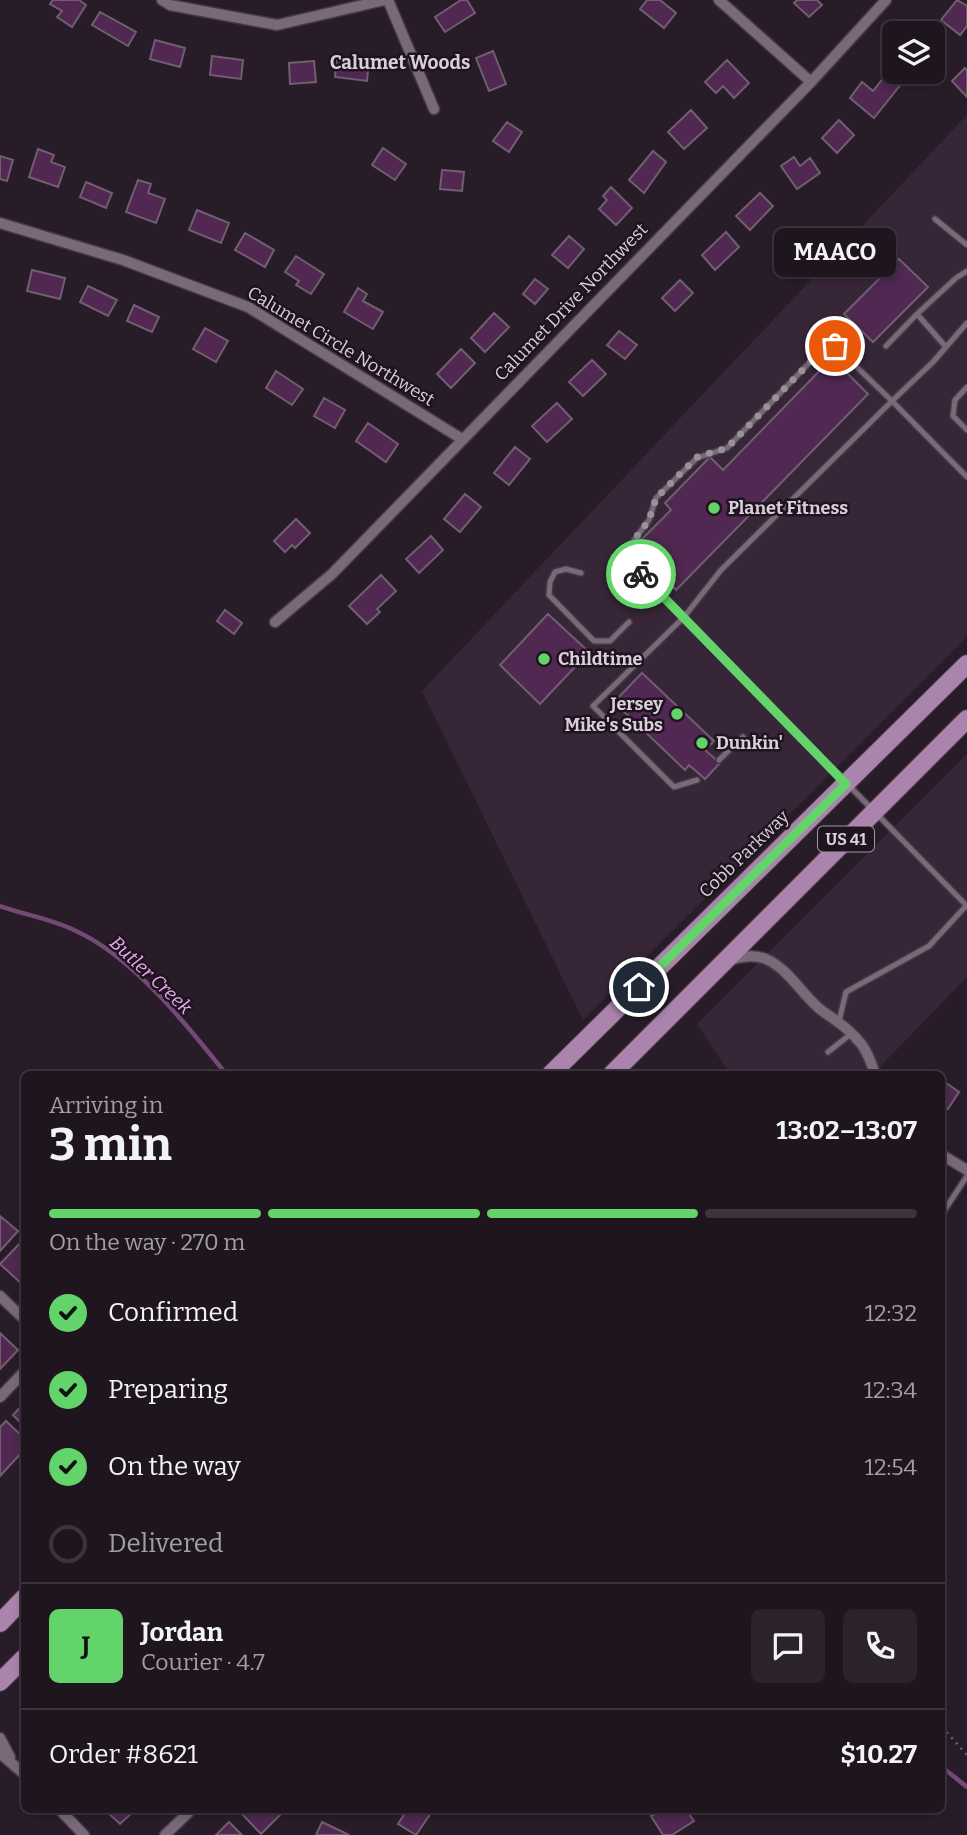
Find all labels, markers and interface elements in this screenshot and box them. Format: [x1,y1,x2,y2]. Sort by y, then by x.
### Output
map controls [882,21,945,84]
button: layers [882,21,945,84]
district label: Calumet Woods [330,51,470,74]
street label: Calumet Drive Northwest [490,218,652,385]
callout: MAACO [774,227,896,276]
text: MAACO [794,238,876,266]
street label: Calumet Circle Northwest [243,281,439,411]
pin [805,316,865,376]
icon: bag [816,327,854,365]
place label: Planet Fitness [728,497,848,519]
marker: Planet Fitness [706,500,722,516]
courier [606,539,676,609]
icon: bike [622,555,660,593]
place label: Childtime [558,648,643,670]
marker: Childtime [536,651,552,667]
place label: Jersey Mike's Subs [564,693,664,736]
marker: Jersey Mike's Subs [669,706,685,722]
place label: Dunkin' [716,732,783,754]
marker: Dunkin' [694,735,710,751]
street label: Cobb Parkway [694,805,794,902]
road number: US 41 [818,826,874,852]
water label: Butler Creek [105,931,197,1019]
pin [609,957,669,1017]
icon: home [620,968,658,1006]
text: Arriving in [49,1091,163,1119]
text: 13:02–13:07 [776,1115,917,1146]
text: 3 min [49,1117,172,1172]
text: On the way · 270 m [49,1228,245,1256]
icon: check [49,1294,87,1332]
text: Confirmed [108,1297,238,1328]
text: 12:32 [865,1299,917,1327]
icon: check [49,1371,87,1409]
text: Preparing [108,1374,228,1405]
text: 12:34 [864,1376,917,1404]
icon: check [49,1448,87,1486]
text: On the way [108,1451,241,1482]
text: 12:54 [865,1453,917,1481]
text: Delivered [108,1528,223,1559]
button: chat [751,1609,825,1683]
button: phone [843,1609,917,1683]
text: Jordan [141,1617,223,1648]
text: J [82,1631,90,1662]
text: Courier · 4.7 [141,1648,265,1676]
text: Order #8621 [49,1739,198,1770]
text: $10.27 [840,1739,917,1770]

